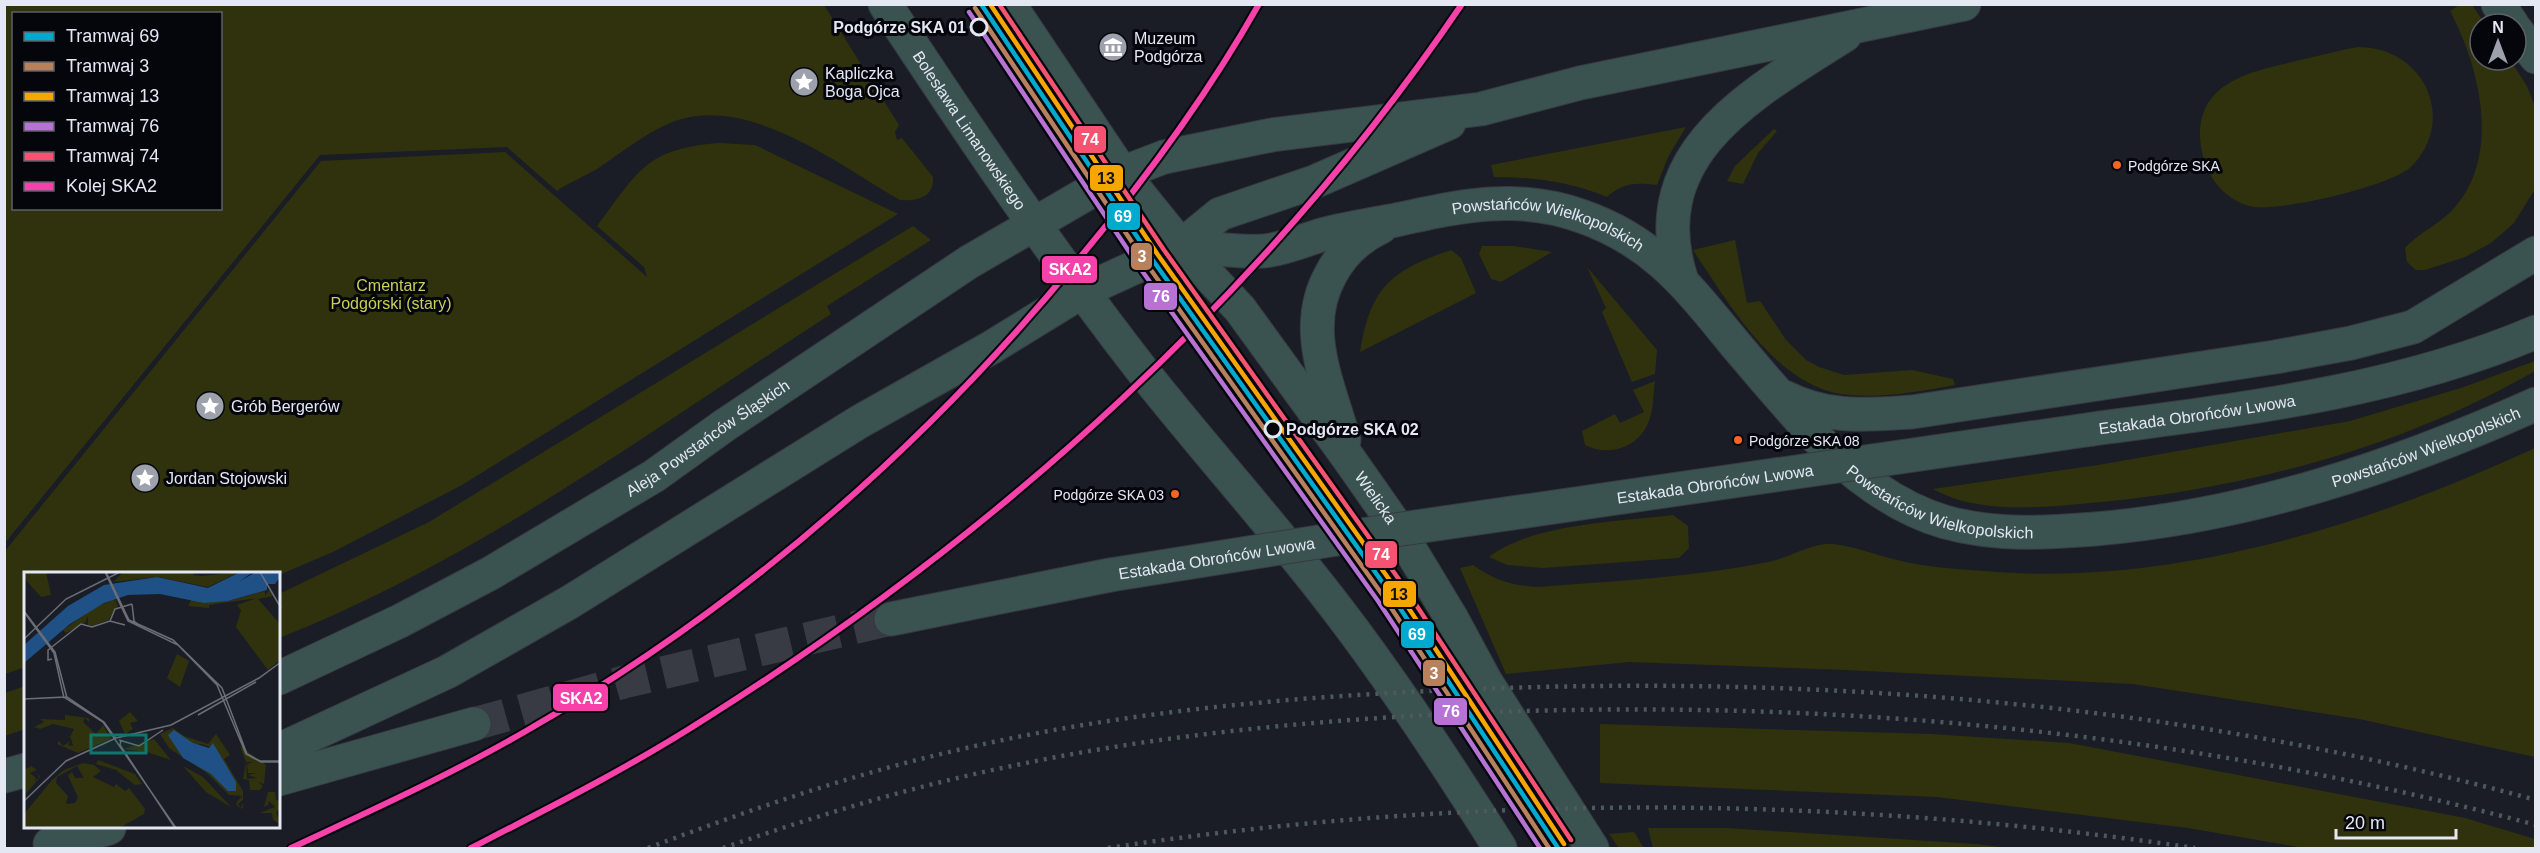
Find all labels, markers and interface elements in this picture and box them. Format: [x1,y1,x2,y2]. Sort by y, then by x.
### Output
legend [12,12,222,210]
north arrow [2468,12,2528,72]
marker: Podgórze SKA 01 [970,18,988,36]
place label: Podgórze SKA 01 [833,19,966,36]
text: N [2492,19,2504,36]
text: Tramwaj 69 [66,26,159,46]
place label: Muzeum Podgórza [1134,30,1203,65]
museum icon: Muzeum Podgórza [1097,31,1129,63]
street label: Bolesława Limanowskiego [910,48,1029,213]
text: Tramwaj 3 [66,56,149,76]
place label: Kapliczka Boga Ojca [825,65,900,100]
place icon: Kapliczka Boga Ojca [788,66,820,98]
text: Tramwaj 13 [66,86,159,106]
text: Tramwaj 76 [66,116,159,136]
line badge: 74 [1073,125,1107,154]
text: 74 [1081,131,1099,148]
text: Tramwaj 74 [66,146,159,166]
place label: Podgórze SKA [2128,158,2220,174]
marker: Podgórze SKA [2111,159,2123,171]
line badge: 13 [1089,164,1124,192]
text: 13 [1097,170,1115,187]
text: Kolej SKA2 [66,176,157,196]
street label: Powstańców Wielkopolskich [1451,195,1647,255]
line badge: 69 [1106,202,1141,231]
text: 69 [1114,208,1132,225]
line badge: 3 [1130,242,1153,271]
text: 3 [1138,248,1147,265]
line badge: SKA2 [1041,255,1098,284]
text: SKA2 [1049,261,1091,278]
park label: Cmentarz Podgórski (stary) [331,277,451,312]
line badge: 76 [1143,282,1178,311]
text: 76 [1152,288,1170,305]
street label: Aleja Powstańców Śląskich [623,377,793,500]
place icon: Grób Bergerów [194,390,226,422]
street label: Estakada Obrońców Lwowa [2098,392,2297,437]
place label: Grób Bergerów [231,398,340,415]
street label: Powstańców Wielkopolskich [2330,404,2523,490]
marker: Podgórze SKA 02 [1264,420,1282,438]
place label: Podgórze SKA 02 [1286,421,1419,438]
place label: Podgórze SKA 08 [1749,433,1860,449]
marker: Podgórze SKA 08 [1732,434,1744,446]
place icon: Jordan Stojowski [129,462,161,494]
street label: Estakada Obrońców Lwowa [1616,462,1815,507]
street label: Powstańców Wielkopolskich [1843,462,2033,541]
street label: Wielicka [1352,469,1400,527]
place label: Jordan Stojowski [166,470,287,487]
place label: Podgórze SKA 03 [1053,487,1164,503]
marker: Podgórze SKA 03 [1169,488,1181,500]
street label: Estakada Obrońców Lwowa [1117,535,1316,583]
line badge: 74 [1364,540,1398,569]
text: 74 [1372,546,1390,563]
inset map [24,572,280,829]
line badge: 13 [1382,580,1417,608]
text: 13 [1390,586,1408,603]
line badge: 69 [1400,620,1435,649]
text: 69 [1408,626,1426,643]
line badge: 3 [1422,659,1446,687]
text: 3 [1430,665,1439,682]
line badge: SKA2 [552,683,609,712]
text: SKA2 [560,690,602,707]
line badge: 76 [1433,697,1468,726]
text: 76 [1442,703,1460,720]
scale bar [2336,802,2456,840]
text: 20 m [2345,813,2385,833]

